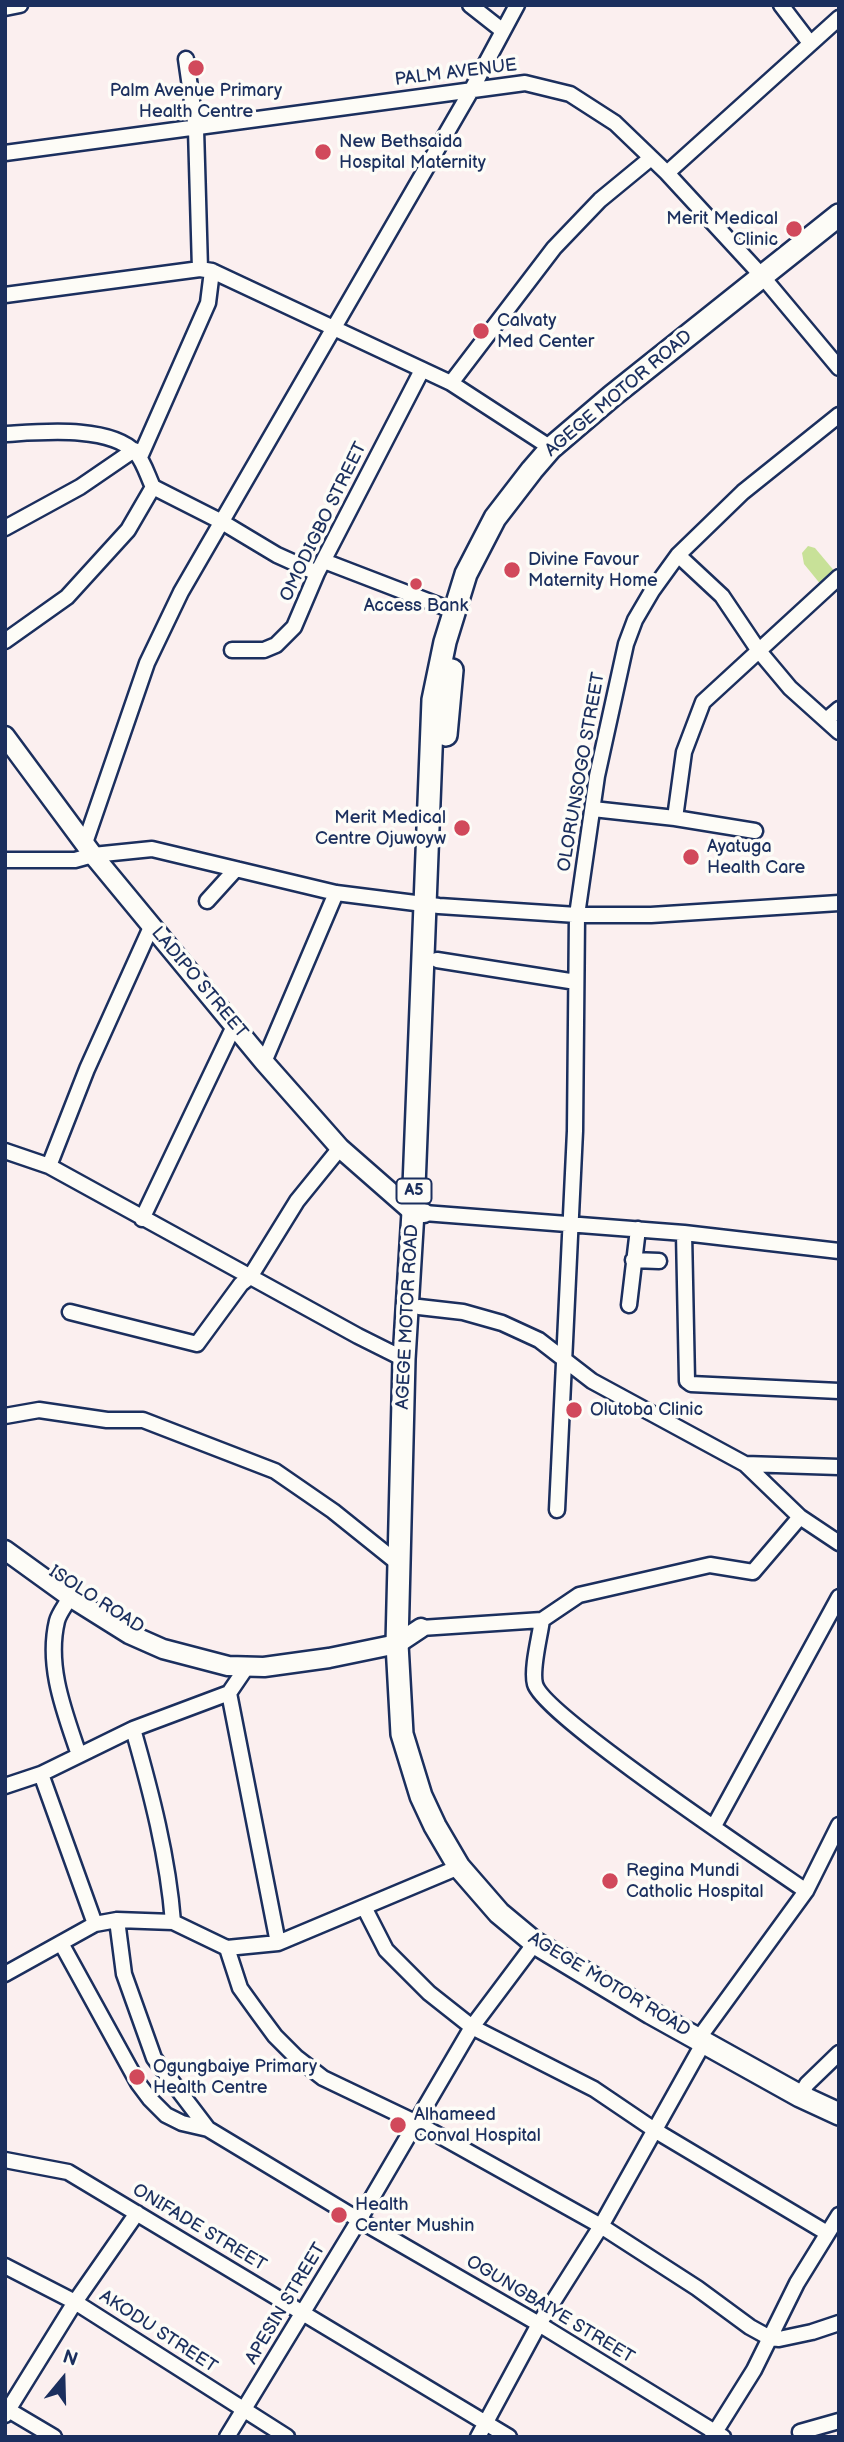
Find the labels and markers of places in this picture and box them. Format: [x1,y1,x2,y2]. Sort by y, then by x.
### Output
marker: Palm Avenue Primary Health Centre [186,58,206,78]
place label: Palm Avenue Primary Health Centre [110,80,282,122]
place label: New Bethsaida Hospital Maternity [339,131,486,174]
marker: New Bethsaida Hospital Maternity [313,142,333,162]
place label: Merit Medical Clinic [666,208,778,250]
marker: Merit Medical Clinic [784,219,804,239]
place label: Calvaty Med Center [497,310,594,352]
marker: Calvaty Med Center [471,321,491,341]
place label: Divine Favour Maternity Home [528,549,658,592]
marker: Divine Favour Maternity Home [502,560,522,580]
marker: Access Bank [408,576,424,592]
place label: Access Bank [364,595,468,617]
place label: Merit Medical Centre Ojuwoyw [315,807,446,850]
marker: Merit Medical Centre Ojuwoyw [452,818,472,838]
place label: Ayatuga Health Care [707,836,805,878]
marker: Ayatuga Health Care [681,847,701,867]
place label: Olutoba Clinic [590,1399,703,1421]
marker: Olutoba Clinic [564,1400,584,1420]
place label: Regina Mundi Catholic Hospital [626,1860,763,1902]
marker: Regina Mundi Catholic Hospital [600,1871,620,1891]
place label: Ogungbaiye Primary Health Centre [153,2056,317,2098]
marker: Ogungbaiye Primary Health Centre [127,2067,147,2087]
place label: Alhameed Conval Hospital [414,2104,541,2146]
marker: Alhameed Conval Hospital [388,2115,408,2135]
place label: Health Center Mushin [355,2194,474,2236]
marker: Health Center Mushin [329,2205,349,2225]

